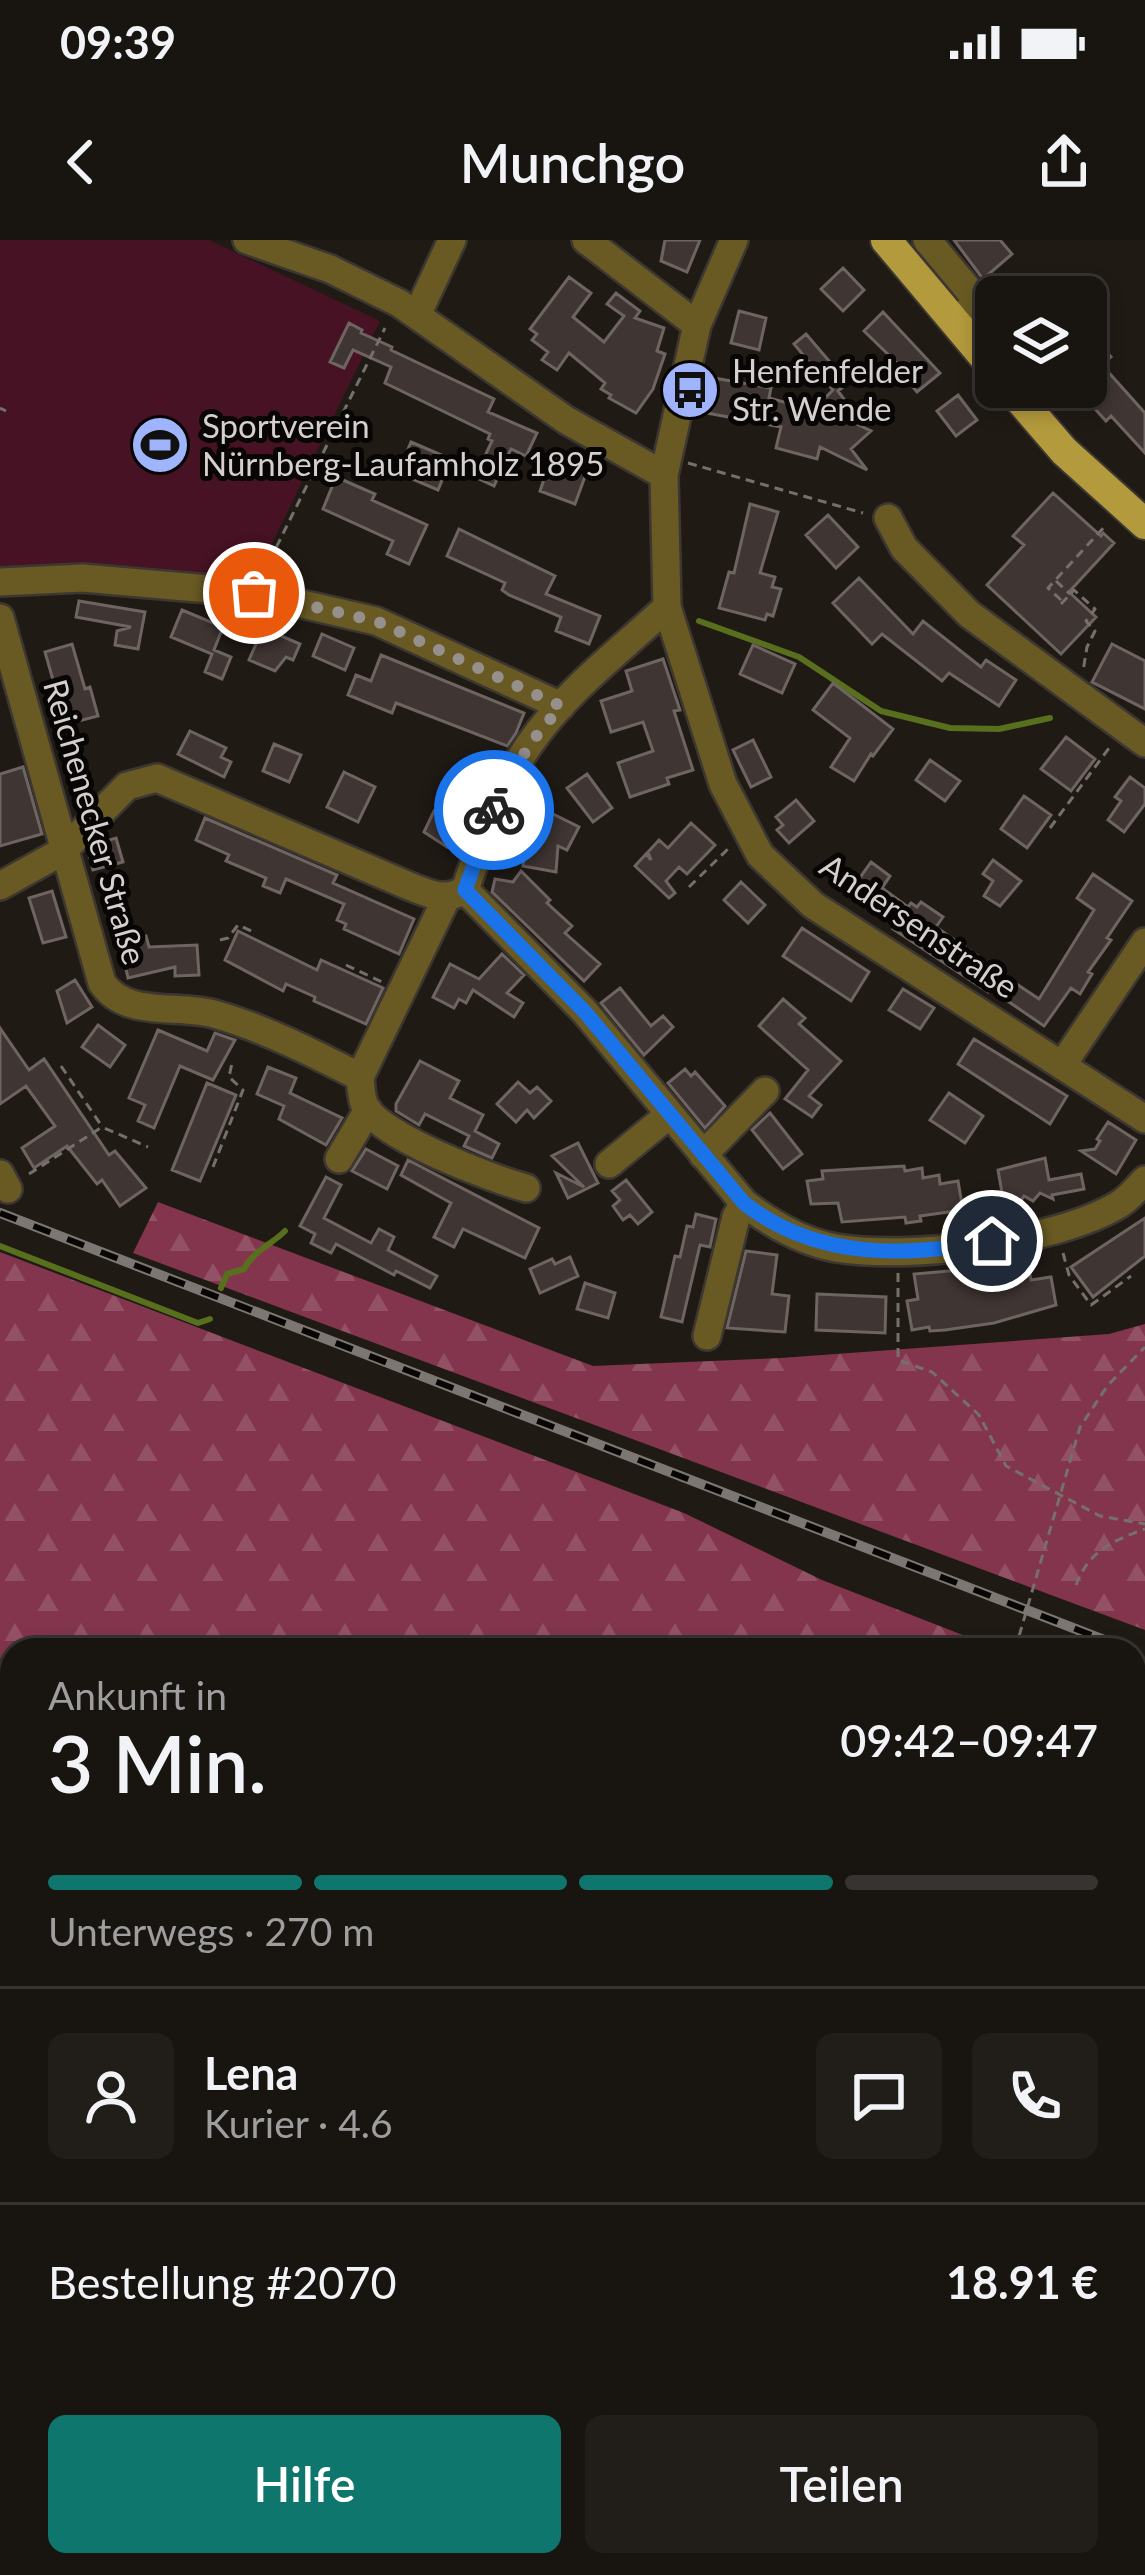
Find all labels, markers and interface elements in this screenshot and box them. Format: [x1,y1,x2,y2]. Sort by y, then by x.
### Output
text: 09:39 [60,15,176,69]
icon: back [48,129,114,195]
icon: share [1031,129,1097,195]
text: Munchgo [460,130,685,195]
map controls [975,276,1107,408]
button: layers [975,276,1107,408]
place label: Henfenfelder Str. Wende [732,350,923,428]
bus stop icon: Henfenfelder Str. Wende [659,359,721,421]
place label: Sportverein Nürnberg-Laufamholz 1895 [202,405,604,483]
sports icon: Sportverein Nürnberg-Laufamholz 1895 [129,414,191,476]
pin [203,542,305,644]
icon: bag [221,560,287,626]
street label: Reichenecker Straße [36,674,156,969]
courier [434,750,554,870]
icon: bike [461,777,527,843]
street label: Andersenstraße [813,844,1026,1006]
pin [941,1190,1043,1292]
icon: home [959,1208,1025,1274]
text: Ankunft in [48,1672,227,1718]
text: 09:42–09:47 [840,1713,1098,1767]
text: 3 Min. [48,1716,267,1810]
text: Unterwegs · 270 m [48,1908,374,1954]
button: person [48,2033,174,2159]
button: chat [816,2033,942,2159]
button: phone [972,2033,1098,2159]
text: Lena [204,2046,298,2100]
text: Kurier · 4.6 [204,2100,393,2146]
text: Bestellung #2070 [48,2255,397,2309]
text: 18.91 € [946,2255,1098,2309]
button: Hilfe [48,2415,561,2553]
button: Teilen [585,2415,1098,2553]

